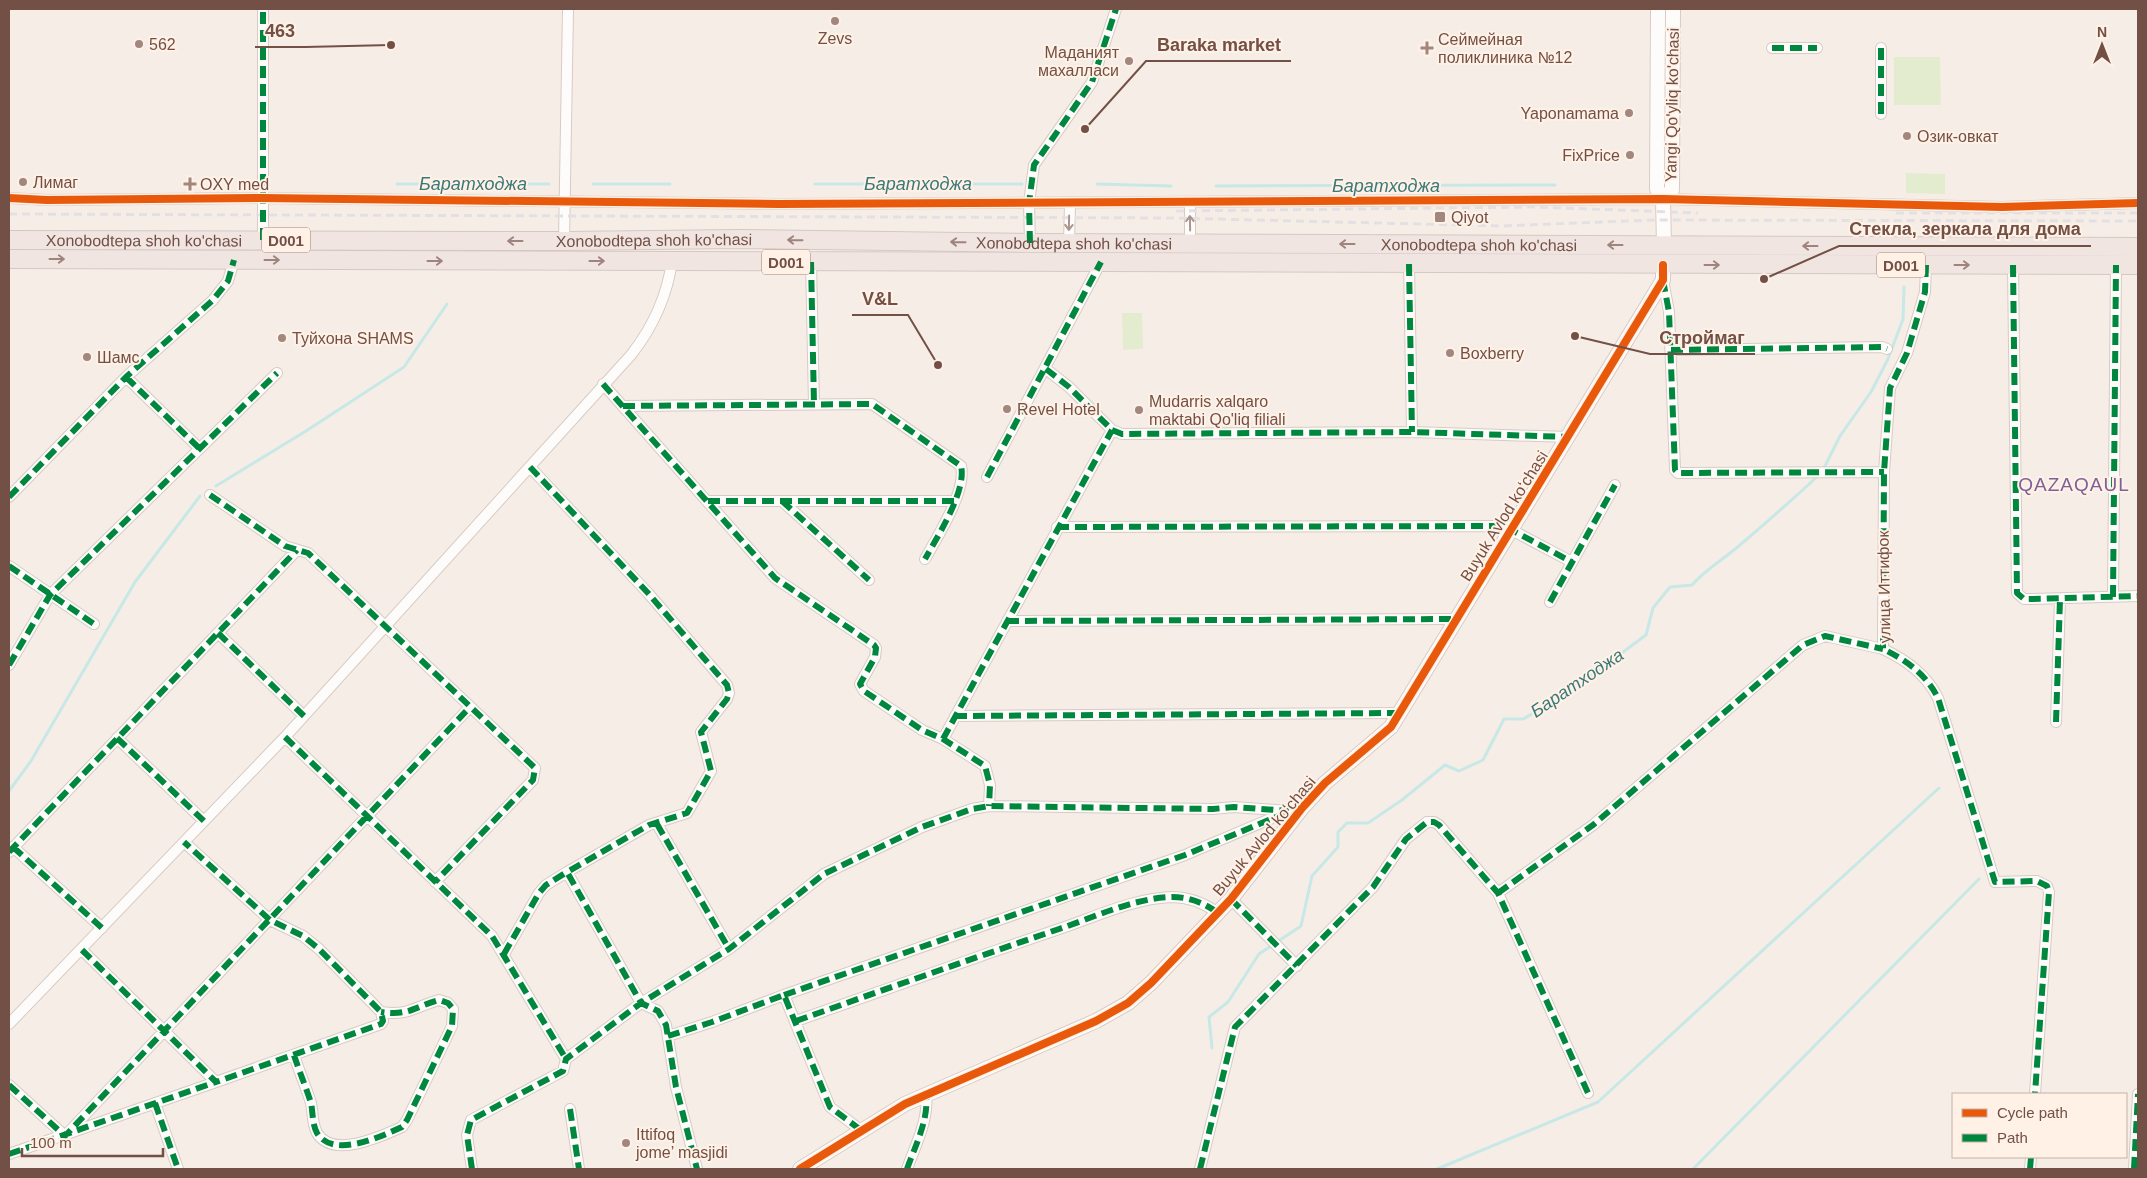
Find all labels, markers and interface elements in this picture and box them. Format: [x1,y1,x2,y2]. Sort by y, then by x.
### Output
callout: 463 [255,14,305,47]
marker: Zevs [829,15,841,27]
north arrow [2077,20,2127,70]
text: 463 [265,21,295,41]
text: N [2097,24,2107,40]
callout: Baraka market [1146,28,1291,61]
street label: Yangi Qo'yliq ko'chasi [1662,28,1682,182]
place label: Zevs [818,30,852,47]
place label: Сеймейная поликлиника №12 [1438,31,1572,66]
text: Baraka market [1157,35,1281,55]
place label: 562 [149,36,176,53]
marker: 562 [133,38,145,50]
marker: Сеймейная поликлиника №12 [1420,41,1434,55]
place label: Маданият махалласи [1038,44,1120,79]
marker: Маданият махалласи [1123,55,1135,67]
place label: Yaponamama [1521,105,1619,122]
marker: Yaponamama [1623,107,1635,119]
place label: Озик-овкат [1917,128,1999,145]
marker: Озик-овкат [1901,130,1913,142]
place label: FixPrice [1562,147,1620,164]
marker: FixPrice [1624,149,1636,161]
place label: Лимаг [33,174,78,191]
water label: Баратходжа [419,174,527,194]
water label: Баратходжа [864,174,972,194]
marker: Лимаг [17,176,29,188]
place label: OXY med [200,176,269,193]
water label: Баратходжа [1332,176,1440,196]
marker: OXY med [184,178,196,190]
place label: Qiyot [1451,209,1489,226]
marker: Qiyot [1433,210,1447,224]
callout: Стекла, зеркала для дома [1839,213,2091,246]
one-way arrow [1065,215,1074,231]
one-way arrow [1185,216,1195,232]
text: Стекла, зеркала для дома [1849,219,2082,239]
road number: D001 [262,228,310,252]
street label: Xonobodtepa shoh ko'chasi [556,230,752,250]
street label: Xonobodtepa shoh ko'chasi [46,232,242,249]
street label: Xonobodtepa shoh ko'chasi [976,234,1172,252]
one-way arrow [787,235,804,245]
one-way arrow [508,236,524,246]
street label: Xonobodtepa shoh ko'chasi [1381,236,1577,253]
one-way arrow [950,237,966,247]
one-way arrow [1340,239,1356,249]
one-way arrow [1607,240,1624,250]
one-way arrow [1802,241,1818,250]
road number: D001 [762,250,810,274]
road number: D001 [1877,252,1925,278]
one-way arrow [49,254,65,264]
one-way arrow [264,255,280,265]
one-way arrow [426,256,443,266]
one-way arrow [589,256,605,266]
one-way arrow [1704,260,1720,270]
one-way arrow [1954,260,1970,270]
callout: V&L [852,282,908,315]
text: V&L [862,289,898,309]
callout: Строймаг [1650,321,1755,354]
text: Строймаг [1659,328,1745,348]
place label: Туйхона SHAMS [292,330,414,347]
marker: Туйхона SHAMS [276,332,288,344]
place label: Boxberry [1460,345,1524,362]
marker: Boxberry [1444,347,1456,359]
place label: Шамс [97,349,140,366]
marker: Шамс [81,351,93,363]
place label: Mudarris xalqaro maktabi Qo'liq filiali [1149,393,1285,428]
place label: Revel Hotel [1017,401,1100,418]
marker: Revel Hotel [1001,403,1013,415]
marker: Mudarris xalqaro maktabi Qo'liq filiali [1133,404,1145,416]
street label: Buyuk Avlod koʻchasi [1457,448,1551,584]
district label: QAZAQAUL [2018,474,2130,495]
street label: улица Иттифок [1875,530,1893,643]
water label: Баратходжа [1527,645,1627,721]
street label: Buyuk Avlod koʻchasi [1209,773,1319,899]
legend [1952,1093,2127,1158]
text: Cycle path [1997,1104,2068,1121]
scale bar [22,1126,164,1158]
place label: Ittifoq jome’ masjidi [635,1126,728,1161]
text: Path [1997,1129,2028,1146]
text: 100 m [30,1134,72,1151]
marker: Ittifoq jome’ masjidi [620,1137,632,1149]

